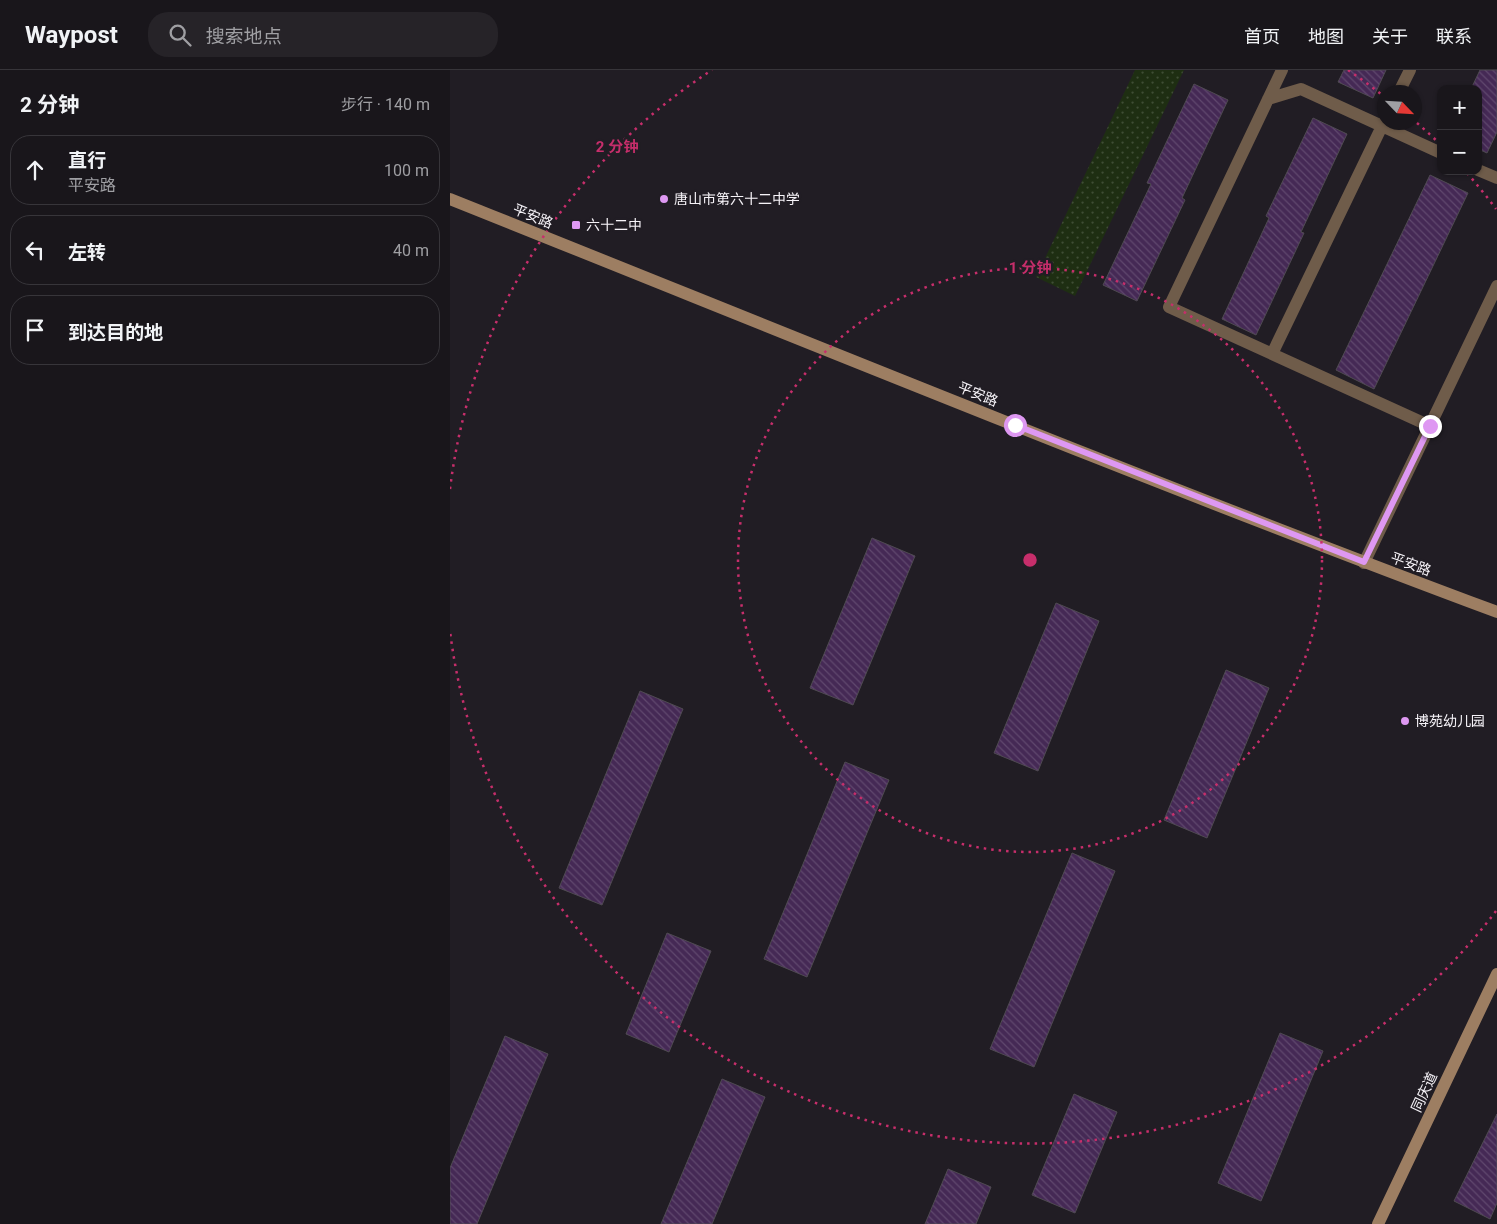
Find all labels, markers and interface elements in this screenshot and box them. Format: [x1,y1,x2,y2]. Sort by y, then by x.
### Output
search box [148,12,498,57]
text: Waypost [25,21,118,49]
icon: search [166,21,194,49]
text: 搜索地点 [206,25,282,48]
text: 首页 [1244,26,1280,47]
text: 地图 [1308,26,1344,47]
text: 关于 [1372,26,1408,47]
text: 联系 [1436,26,1472,47]
north arrow [1377,85,1422,130]
map controls [1437,85,1482,175]
button: + [1437,85,1482,130]
text: 2 分钟 [20,93,79,117]
text: 步行 · 140 m [341,95,430,114]
button: − [1437,130,1482,175]
text: 2 分钟 [596,138,638,156]
text: 直行 [68,149,106,172]
icon: ahead [21,156,49,184]
text: 100 m [384,161,429,180]
text: 平安路 [68,176,116,195]
place label: 唐山市第六十二中学 [674,191,800,207]
marker: 唐山市第六十二中学 [658,193,670,205]
street label: 平安路 [511,201,555,231]
place label: 六十二中 [586,217,642,233]
marker: 六十二中 [570,219,582,231]
icon: left [21,236,49,264]
text: 左转 [68,241,106,264]
text: 40 m [393,241,429,260]
text: 1 分钟 [1009,259,1051,277]
icon: arrive [21,316,49,344]
text: 到达目的地 [68,321,163,344]
street label: 平安路 [956,379,1000,409]
route start [1004,414,1027,437]
route end [1419,415,1442,438]
street label: 平安路 [1389,549,1433,579]
centre of rings [1021,551,1039,569]
place label: 博苑幼儿园 [1415,713,1485,729]
marker: 博苑幼儿园 [1399,715,1411,727]
street label: 同庆道 [1408,1070,1440,1114]

